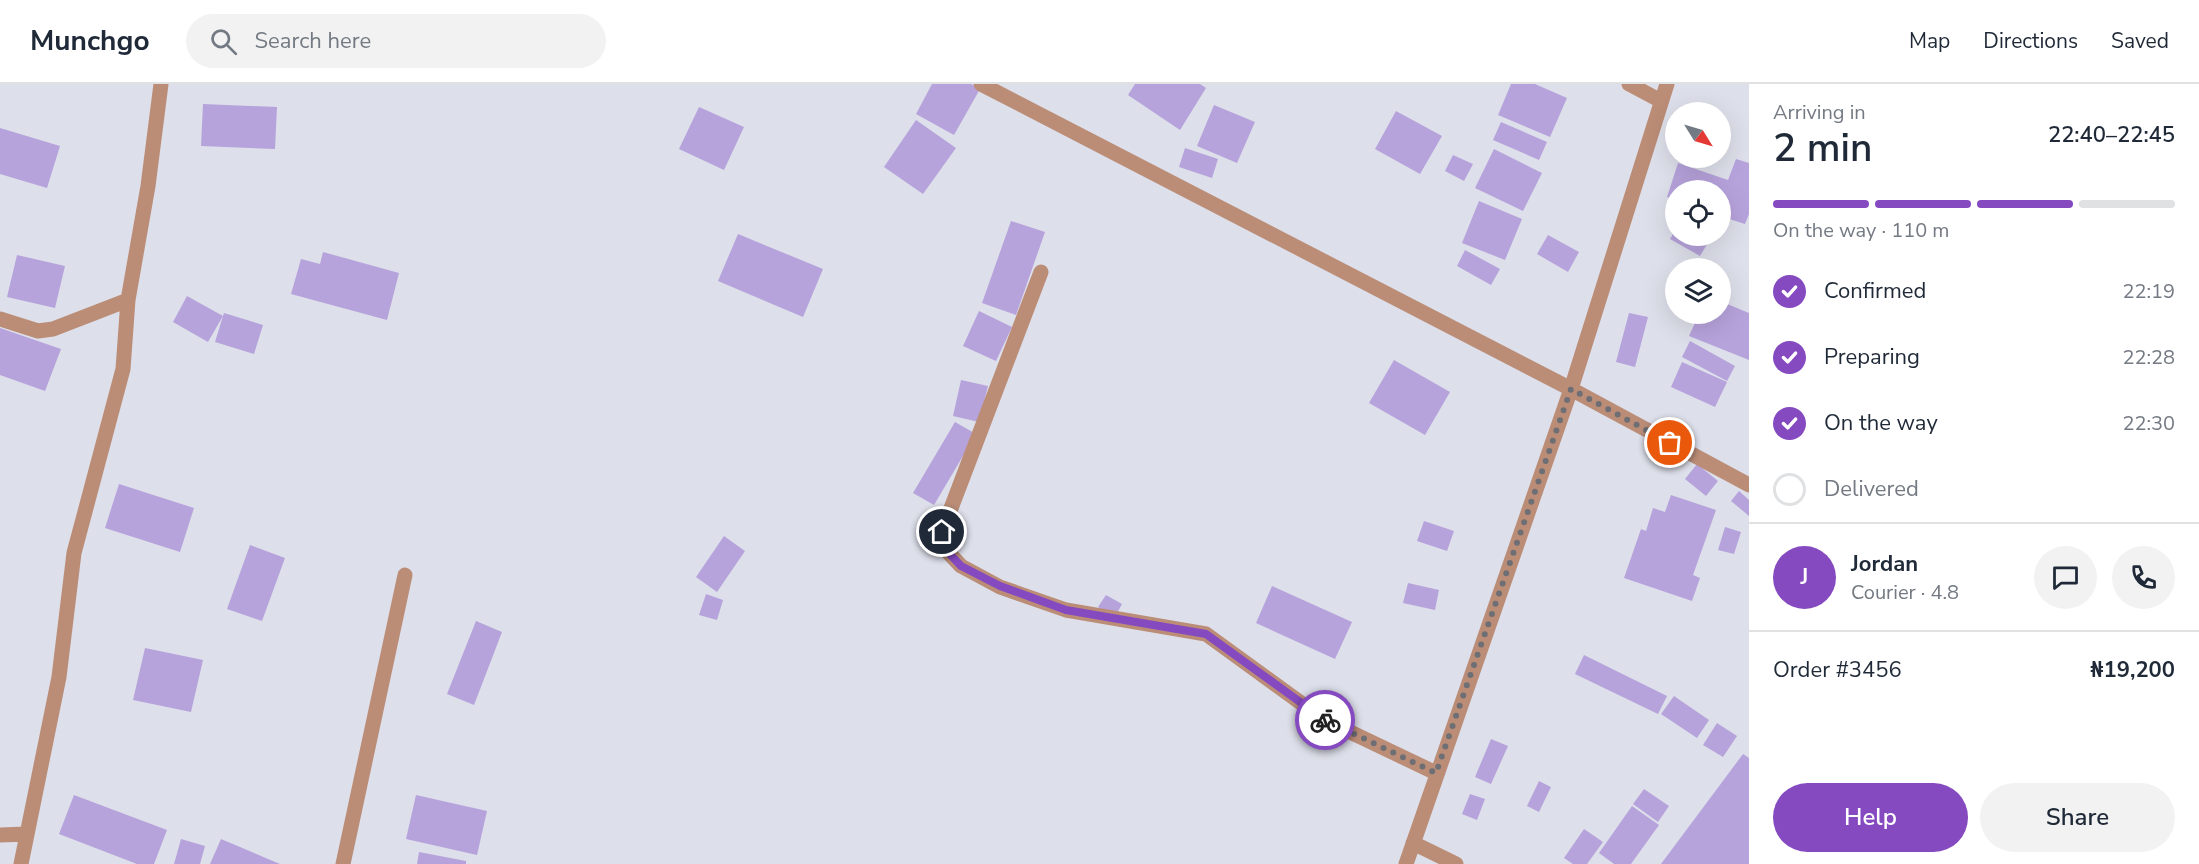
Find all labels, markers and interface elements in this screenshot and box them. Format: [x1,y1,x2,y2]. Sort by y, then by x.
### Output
search box [186,14,606,68]
text: Munchgo [30,22,150,60]
icon: search [207,25,240,58]
text: Search here [255,26,371,56]
text: Map [1909,27,1950,55]
text: Directions [1983,27,2078,55]
text: Saved [2111,27,2169,55]
text: Arriving in [1773,99,1866,126]
north arrow [1665,102,1731,168]
map controls [1665,102,1731,324]
text: 22:40–22:45 [2048,120,2175,150]
text: 2 min [1773,122,1872,175]
button: locate [1665,180,1731,246]
text: On the way · 110 m [1773,217,1949,244]
button: layers [1665,258,1731,324]
icon: check [1773,275,1806,308]
text: Confirmed [1824,276,1926,306]
text: 22:19 [2122,278,2175,305]
icon: check [1773,341,1806,374]
text: Preparing [1824,342,1920,372]
text: 22:28 [2122,344,2175,371]
icon: check [1773,407,1806,440]
text: On the way [1824,408,1938,438]
text: 22:30 [2122,410,2175,437]
pin [1644,417,1695,468]
icon: bag [1653,426,1686,459]
text: Delivered [1824,474,1919,504]
pin [916,506,967,557]
icon: home [925,515,958,548]
button: chat [2034,546,2097,609]
button: phone [2112,546,2175,609]
text: Jordan [1851,549,1918,579]
text: J [1801,562,1808,592]
text: Courier · 4.8 [1851,579,1959,606]
text: Order #3456 [1773,655,1902,685]
text: ₦19,200 [2090,655,2175,685]
courier [1295,690,1355,750]
icon: bike [1309,704,1342,737]
button: Help [1773,783,1968,852]
button: Share [1980,783,2175,852]

